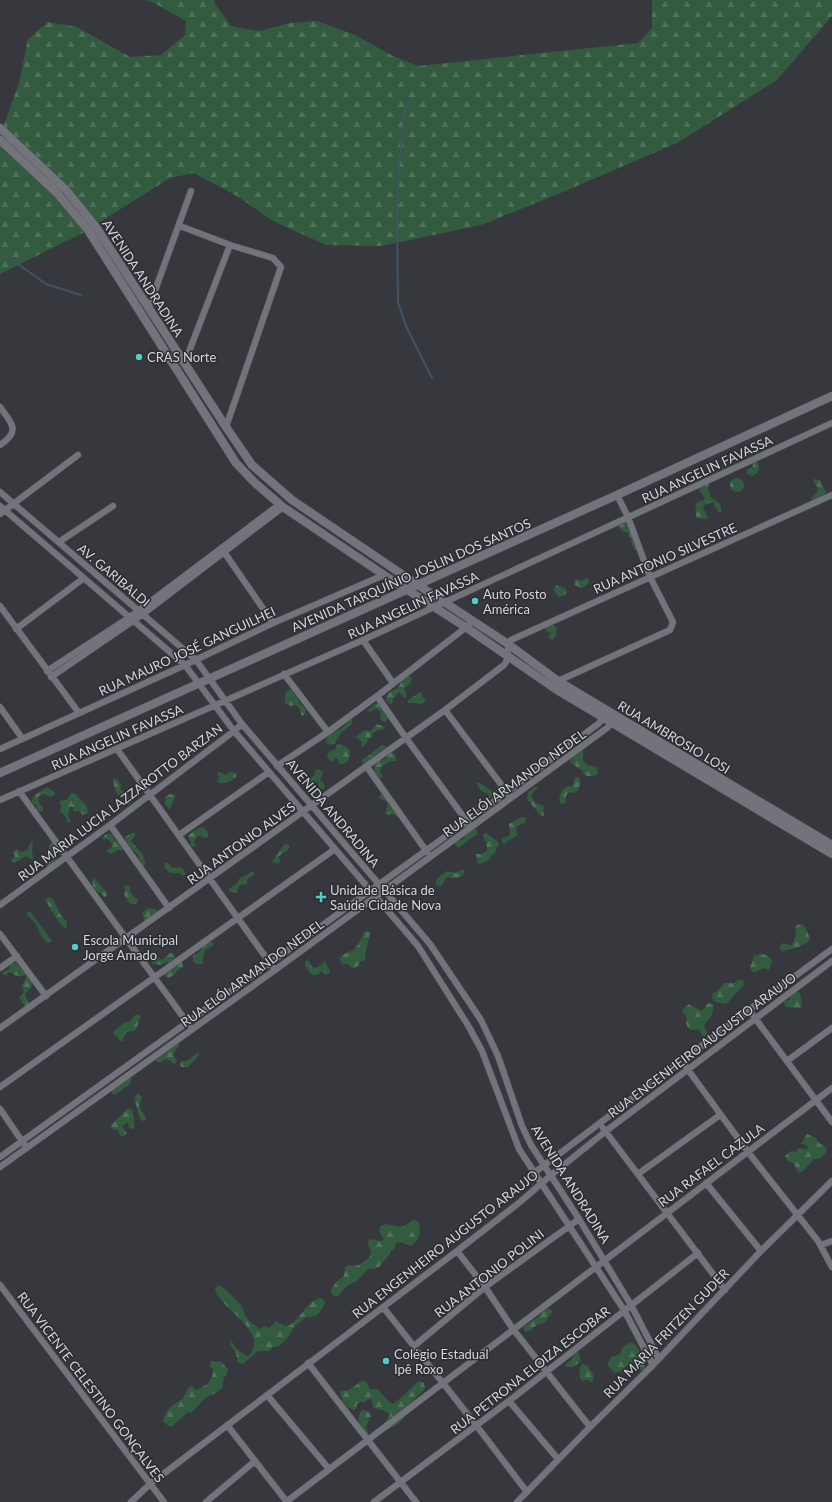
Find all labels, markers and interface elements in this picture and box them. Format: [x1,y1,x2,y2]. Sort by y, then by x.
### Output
street label: AVENIDA ANDRADINA [99,216,187,340]
place label: CRAS Norte [147,349,216,365]
marker: CRAS Norte [134,352,144,362]
street label: RUA ANGELIN FAVASSA [639,432,775,506]
street label: AVENIDA TARQUÍNIO JOSLIN DOS SANTOS [289,515,533,635]
street label: RUA ANTONIO SILVESTRE [591,519,739,597]
street label: AV. GARIBALDI [75,540,153,610]
street label: RUA ANGELIN FAVASSA [345,568,481,642]
place label: Auto Posto América [483,586,547,617]
marker: Auto Posto América [470,596,480,606]
street label: RUA MAURO JOSÉ GANGUILHEI [96,603,278,699]
street label: RUA AMBROSIO LOSI [615,697,733,777]
street label: RUA ANGELIN FAVASSA [49,701,185,773]
street label: RUA MARIA LUCIA LAZZAROTTO BARZAN [15,720,225,884]
street label: RUA ELÓI ARMANDO NEDEL [439,726,589,840]
street label: AVENIDA ANDRADINA [283,756,383,871]
street label: RUA ANTONIO ALVES [184,798,298,888]
place label: Unidade Básica de Saúde Cidade Nova [330,882,441,913]
marker: Unidade Básica de Saúde Cidade Nova [315,891,327,903]
street label: RUA ELÓI ARMANDO NEDEL [177,916,327,1030]
place label: Escola Municipal Jorge Amado [83,932,178,963]
marker: Escola Municipal Jorge Amado [70,942,80,952]
street label: RUA ENGENHEIRO AUGUSTO ARAUJO [605,969,799,1121]
street label: RUA RAFAEL CAZULA [655,1120,767,1210]
street label: AVENIDA ANDRADINA [528,1122,614,1246]
street label: RUA ENGENHEIRO AUGUSTO ARAUJO [349,1166,541,1322]
street label: RUA ANTONIO POLINI [431,1225,547,1321]
street label: RUA MARIA FRITZEN GUDER [600,1264,733,1401]
street label: RUA VICENTE CELESTINO GONÇALVES [14,1289,168,1485]
street label: RUA PETRONA ELOIZA ESCOBAR [447,1302,614,1437]
place label: Colégio Estadual Ipê Roxo [394,1346,489,1377]
marker: Colégio Estadual Ipê Roxo [381,1356,391,1366]

